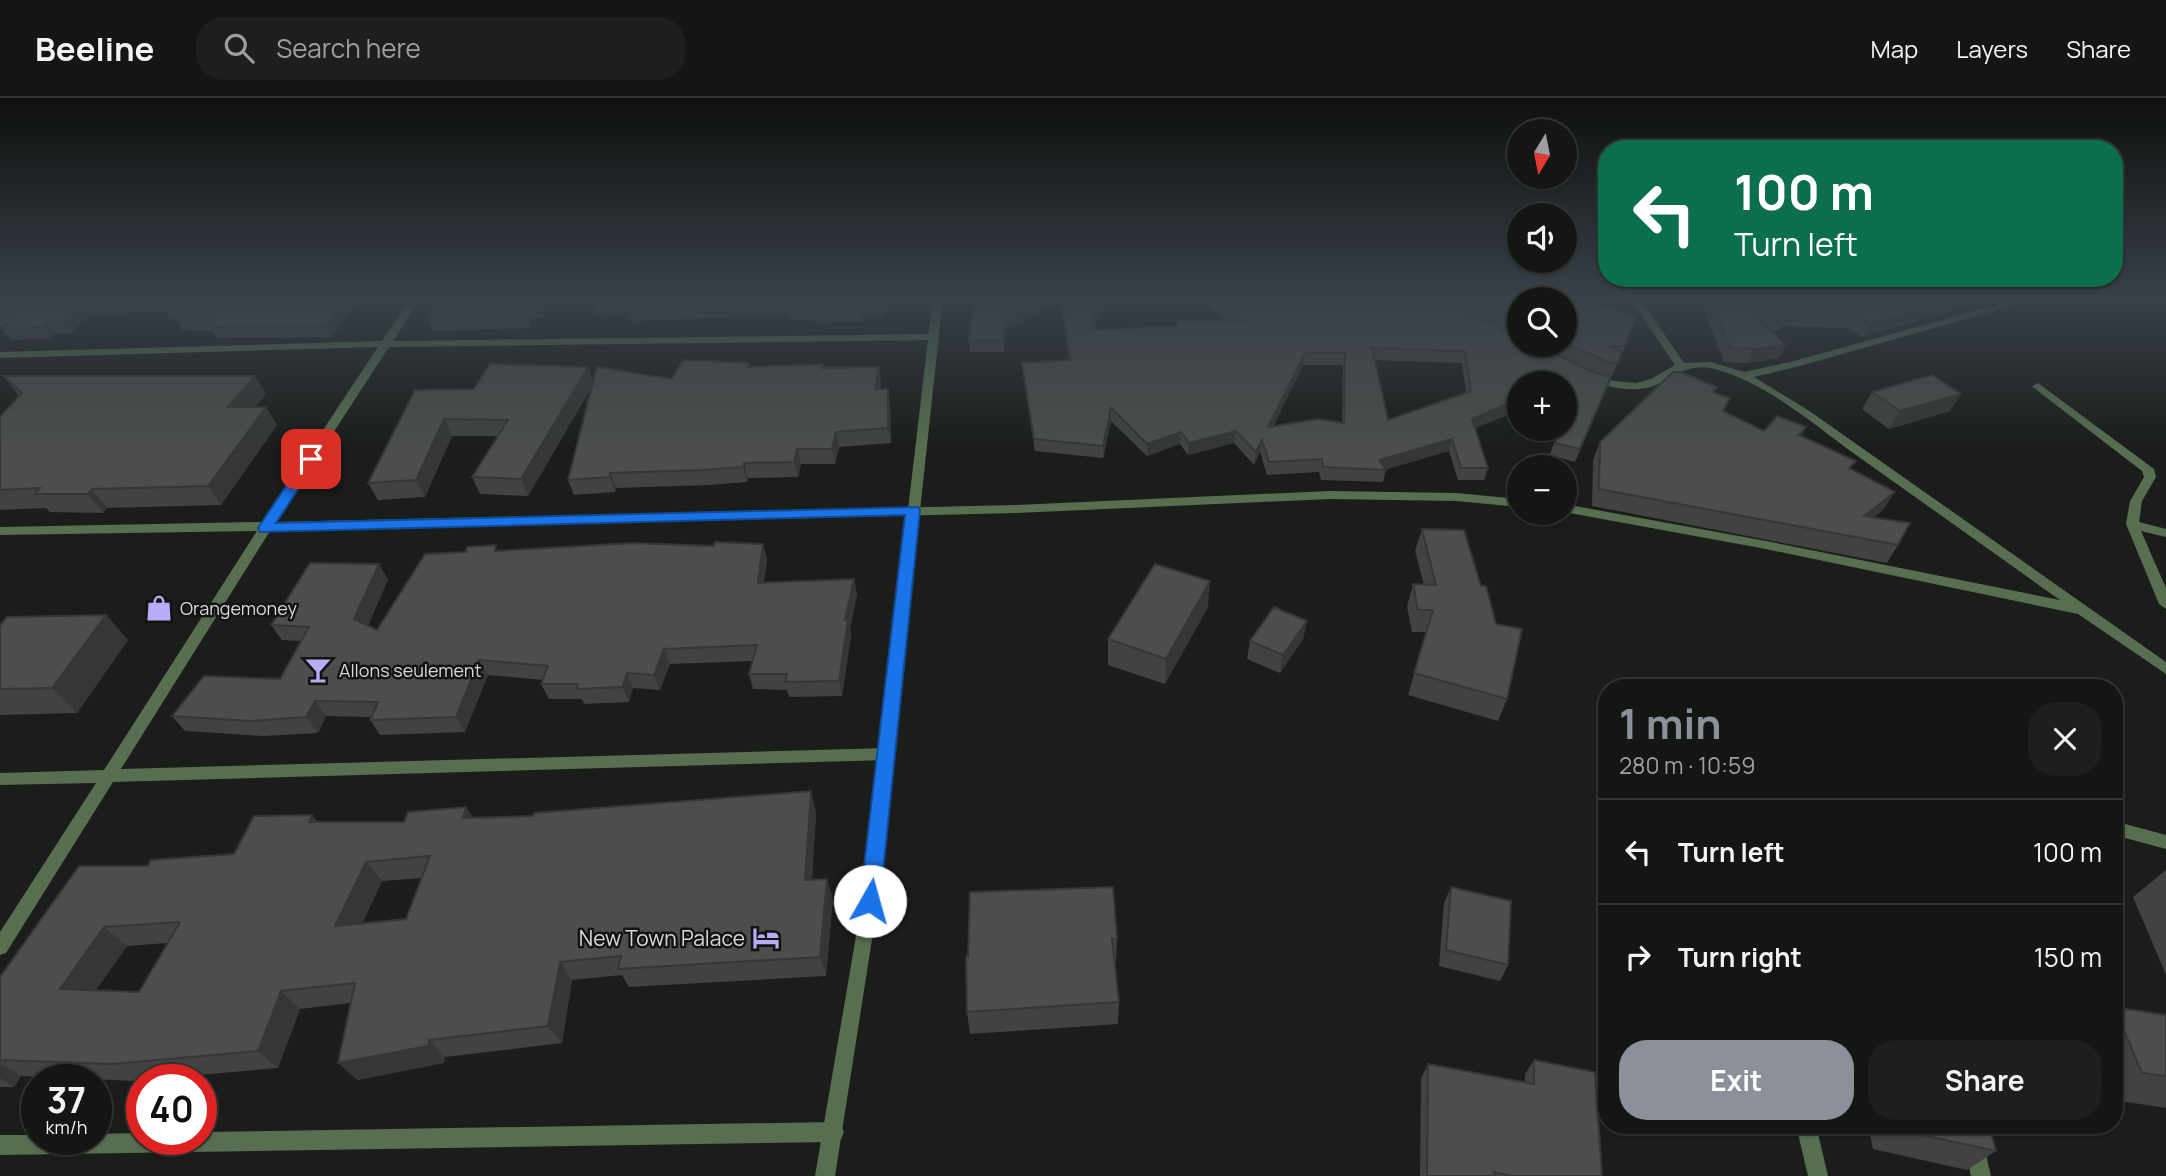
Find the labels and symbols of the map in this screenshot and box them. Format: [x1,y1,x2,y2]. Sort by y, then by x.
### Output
north arrow [1507,119,1577,189]
pin [281,429,341,489]
shop icon: Orangemoney [144,593,174,623]
place label: Orangemoney [180,596,298,620]
bar icon: Allons seulement [303,655,333,685]
place label: Allons seulement [339,658,482,682]
position arrow [833,864,907,938]
hotel icon: New Town Palace [751,923,781,953]
place label: New Town Palace [579,924,745,952]
speed limit sign: 40 [126,1064,217,1155]

